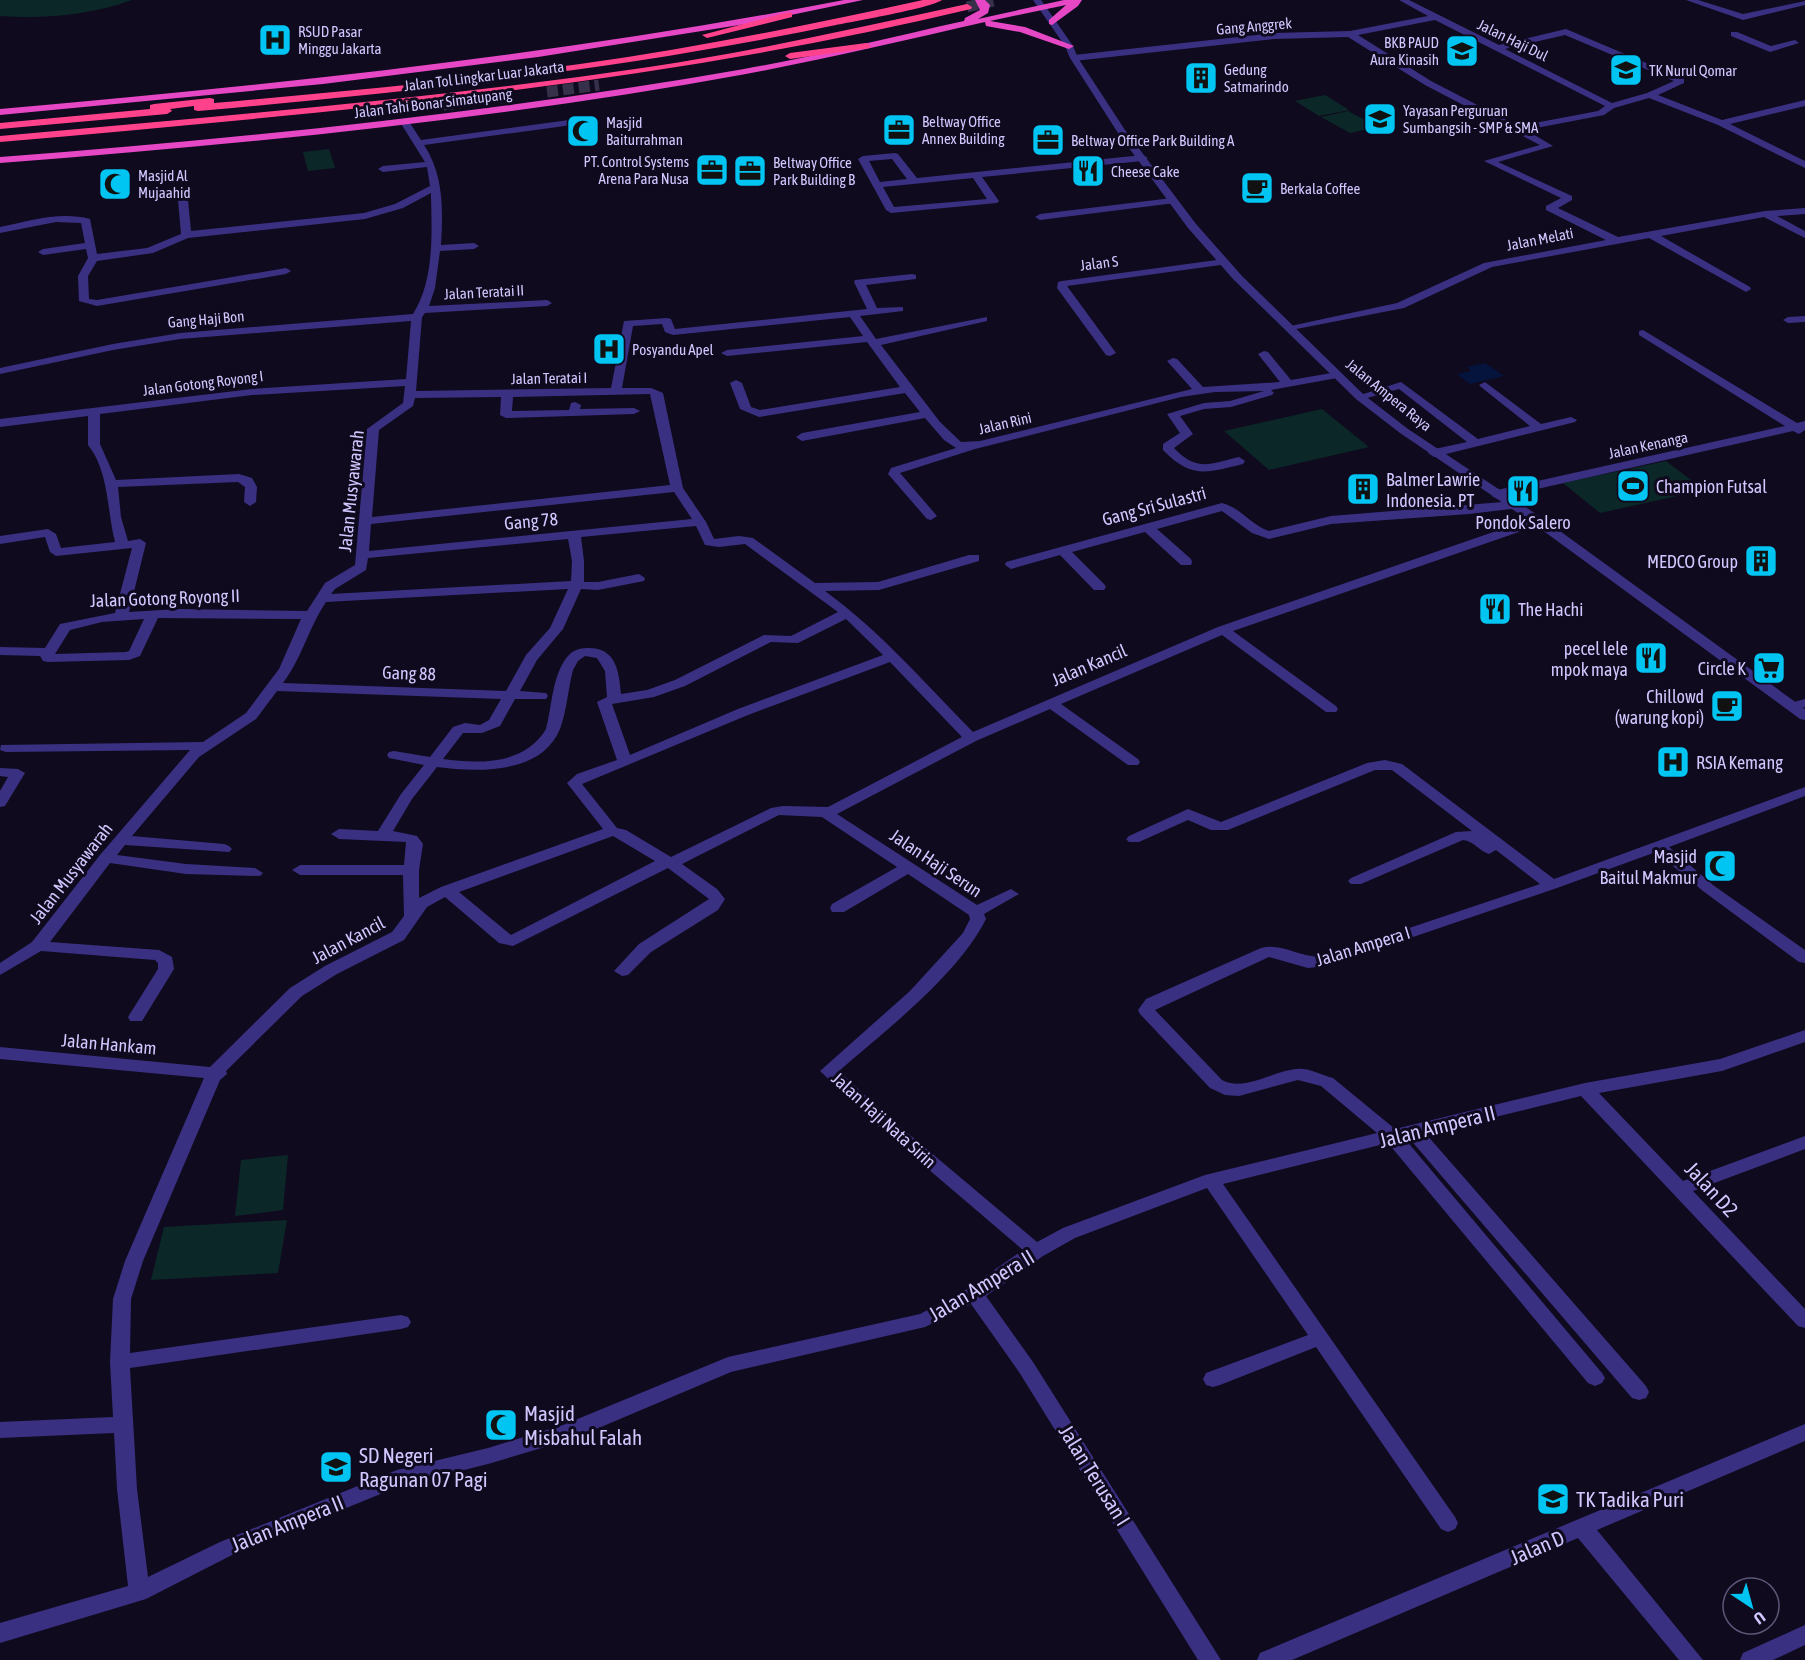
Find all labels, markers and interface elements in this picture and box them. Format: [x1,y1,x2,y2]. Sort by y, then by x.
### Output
street label: Gang Anggrek [1216,14,1293,38]
street label: Jalan Haji Dul [1475,16,1551,64]
hospital icon: RSUD Pasar Minggu Jakarta [257,22,293,58]
place label: RSUD Pasar Minggu Jakarta [298,23,382,57]
school or university icon: BKB PAUD Aura Kinasih [1444,33,1480,69]
place label: BKB PAUD Aura Kinasih [1370,34,1439,68]
school or university icon: TK Nurul Qomar [1608,52,1644,88]
street label: Jalan Tol Lingkar Luar Jakarta [403,58,565,94]
building icon: Gedung Satmarindo [1183,60,1219,96]
place label: Gedung Satmarindo [1224,61,1289,95]
place label: TK Nurul Qomar [1649,62,1737,79]
street label: Jalan Tahi Bonar Simatupang [353,85,514,121]
school or university icon: Yayasan Perguruan Sumbangsih - SMP & SMA [1362,101,1398,137]
place label: Yayasan Perguruan Sumbangsih - SMP & SMA [1403,102,1539,136]
office icon: Beltway Office Annex Building [881,112,917,148]
mosque icon: Masjid Baiturrahman [565,113,601,149]
place label: Beltway Office Annex Building [922,113,1005,147]
place label: Masjid Baiturrahman [606,114,683,148]
office icon: Beltway Office Park Building A [1030,122,1066,158]
place label: Beltway Office Park Building A [1071,132,1235,149]
office icon: PT. Control Systems Arena Para Nusa [694,152,730,188]
place label: PT. Control Systems Arena Para Nusa [583,153,689,187]
office icon: Beltway Office Park Building B [732,153,768,189]
restaurant icon: Cheese Cake [1070,153,1106,189]
place label: Beltway Office Park Building B [773,154,855,188]
place label: Cheese Cake [1111,163,1180,180]
mosque icon: Masjid Al Mujaahid [97,166,133,202]
place label: Masjid Al Mujaahid [138,167,191,201]
cafe icon: Berkala Coffee [1239,170,1275,206]
place label: Berkala Coffee [1280,180,1361,197]
street label: Jalan Melati [1505,224,1575,254]
street label: Jalan S [1079,252,1119,274]
street label: Jalan Teratai II [444,281,524,303]
street label: Gang Haji Bon [167,307,245,331]
hospital icon: Posyandu Apel [591,331,627,367]
place label: Posyandu Apel [632,341,714,358]
street label: Jalan Ampera Raya [1343,355,1435,435]
street label: Jalan Gotong Royong I [142,367,264,399]
street label: Jalan Teratai I [511,369,587,387]
street label: Jalan Rini [977,409,1033,437]
street label: Jalan Kenanga [1607,428,1689,462]
street label: Jalan Musyawarah [334,429,368,553]
sports icon: Champion Futsal [1615,468,1651,504]
place label: Balmer Lawrie Indonesia. PT [1386,469,1480,511]
building icon: Balmer Lawrie Indonesia. PT [1345,471,1381,507]
restaurant icon: Pondok Salero [1505,473,1541,509]
place label: Champion Futsal [1656,476,1767,497]
street label: Gang Sri Sulastri [1100,482,1208,530]
street label: Gang 78 [503,508,559,534]
place label: Pondok Salero [1475,512,1571,533]
building icon: MEDCO Group [1743,543,1779,579]
place label: MEDCO Group [1647,551,1738,572]
street label: Jalan Gotong Royong II [90,585,240,611]
restaurant icon: The Hachi [1477,591,1513,627]
place label: The Hachi [1518,599,1583,620]
place label: pecel lele mpok maya [1551,638,1628,680]
street label: Jalan Kancil [1048,640,1130,690]
restaurant icon: pecel lele mpok maya [1633,640,1669,676]
supermarket icon: Circle K [1751,650,1787,686]
place label: Circle K [1698,658,1746,679]
street label: Gang 88 [382,662,436,684]
place label: Chillowd (warung kopi) [1615,686,1704,728]
cafe icon: Chillowd (warung kopi) [1709,688,1745,724]
hospital icon: RSIA Kemang [1655,744,1691,780]
place label: RSIA Kemang [1696,752,1783,773]
street label: Jalan Musyawarah [25,818,117,928]
street label: Jalan Haji Serun [886,825,986,901]
place label: Masjid Baitul Makmur [1600,846,1698,888]
mosque icon: Masjid Baitul Makmur [1702,848,1738,884]
street label: Jalan Kancil [308,912,388,968]
street label: Jalan Ampera I [1313,922,1413,970]
street label: Jalan Hankam [61,1029,157,1059]
street label: Jalan Haji Nata Sirin [828,1068,940,1172]
street label: Jalan Ampera II [1376,1100,1498,1152]
street label: Jalan D2 [1681,1156,1743,1222]
street label: Jalan Ampera II [924,1244,1038,1326]
place label: Masjid Misbahul Falah [524,1401,642,1449]
mosque icon: Masjid Misbahul Falah [483,1407,519,1443]
street label: Jalan Terusan I [1055,1420,1135,1530]
place label: SD Negeri Ragunan 07 Pagi [359,1443,488,1491]
school or university icon: SD Negeri Ragunan 07 Pagi [318,1449,354,1485]
school or university icon: TK Tadika Puri [1535,1481,1571,1517]
place label: TK Tadika Puri [1576,1487,1684,1511]
street label: Jalan Ampera II [227,1490,347,1556]
street label: Jalan D [1506,1525,1568,1569]
north arrow [1721,1576,1781,1636]
text: U [1751,1608,1769,1628]

